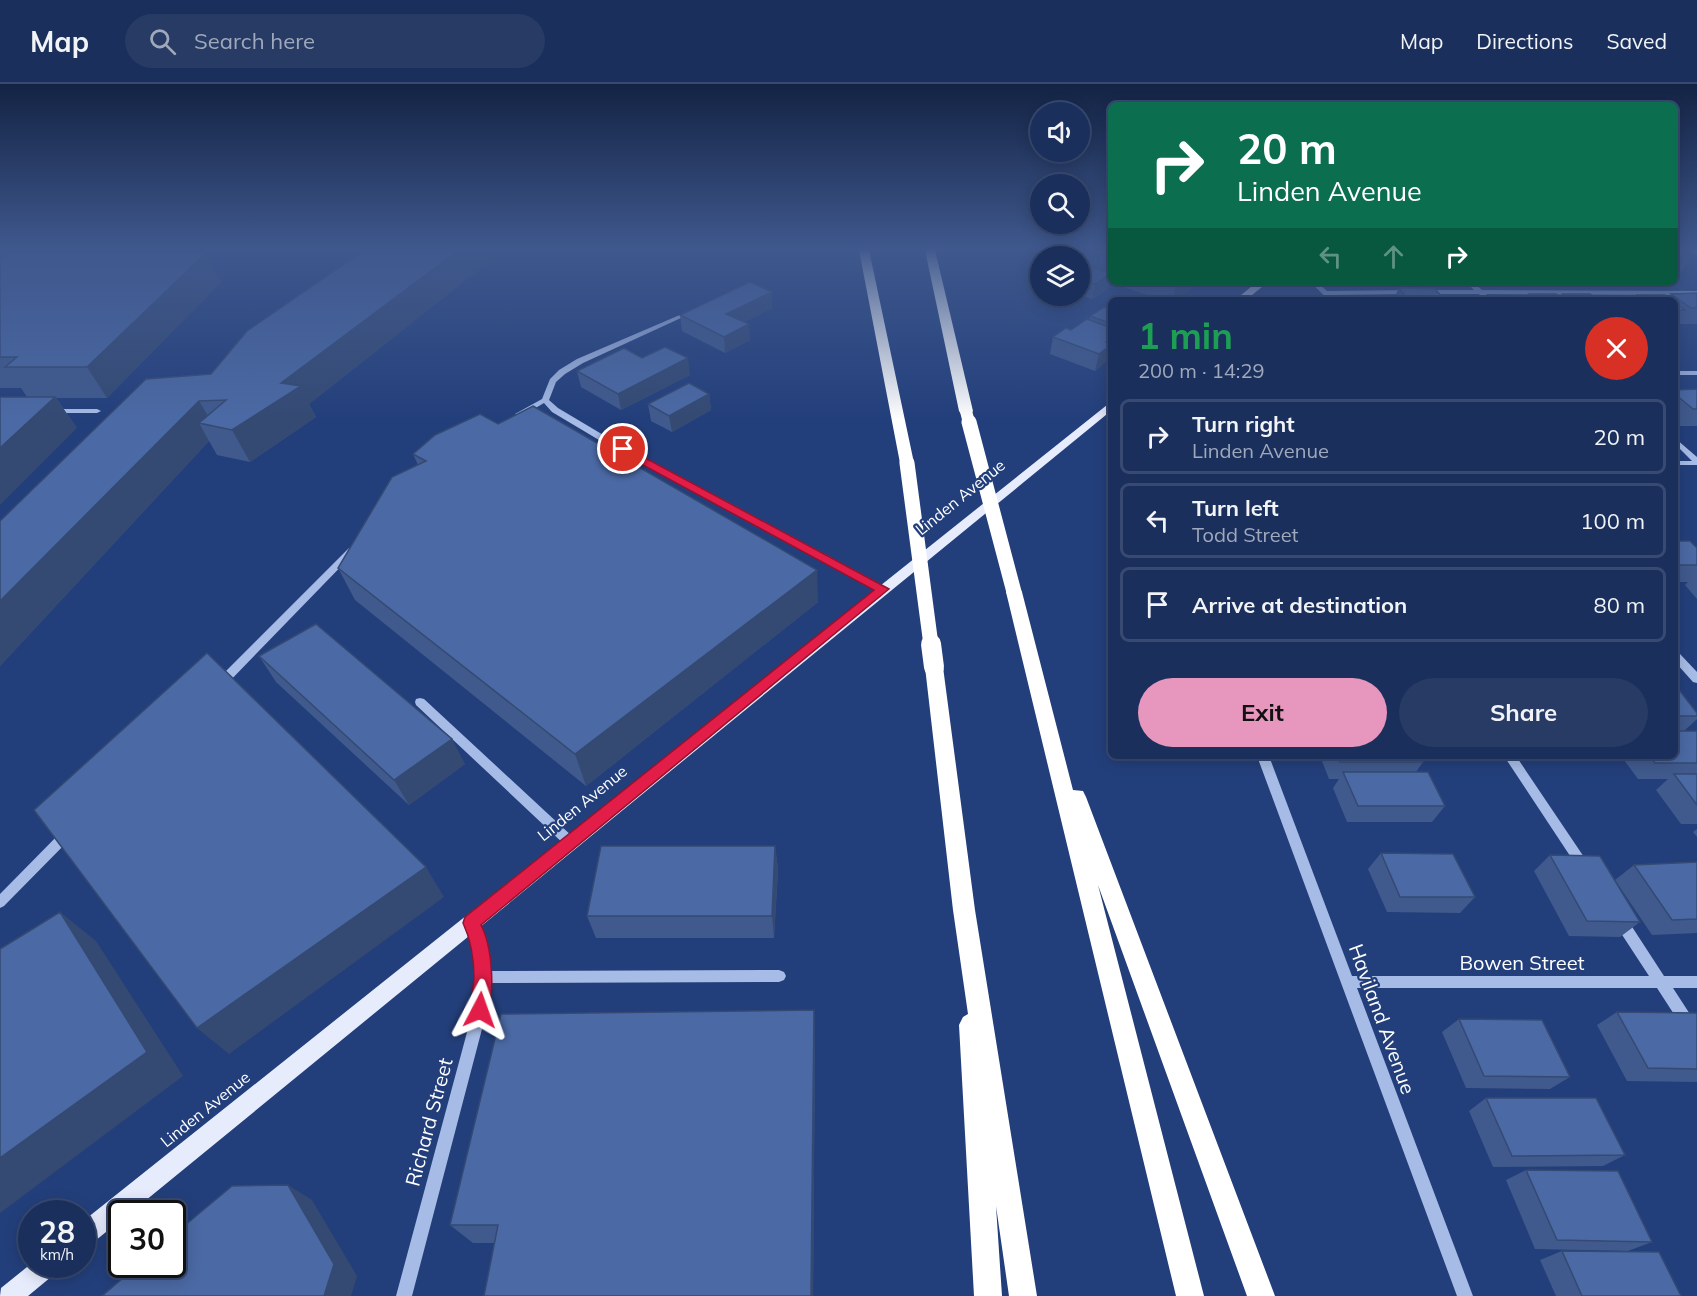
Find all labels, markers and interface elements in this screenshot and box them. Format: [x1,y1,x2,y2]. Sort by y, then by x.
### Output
search box [125,14,545,68]
text: Map [30,24,89,59]
icon: search [146,25,179,58]
text: Search here [194,27,315,55]
text: Map [1400,28,1443,54]
text: Directions [1476,28,1573,54]
text: Saved [1606,28,1667,54]
map controls [1030,102,1090,306]
button: sound [1030,102,1090,162]
text: 20 m [1237,122,1337,175]
icon: right [1138,126,1216,204]
button: search [1030,174,1090,234]
text: Linden Avenue [1237,174,1422,208]
icon: left [1314,240,1347,273]
icon: ahead [1377,240,1410,273]
icon: right [1440,240,1473,273]
button: layers [1030,246,1090,306]
text: 1 min [1138,313,1233,358]
button: close [1585,317,1648,380]
text: 200 m · 14:29 [1138,358,1264,383]
text: Turn right [1192,410,1295,438]
icon: right [1141,420,1174,453]
pin [597,423,648,474]
text: 20 m [1594,423,1645,451]
icon: arrive [606,432,639,465]
text: Linden Avenue [1192,438,1329,463]
street label: Linden Avenue [911,455,1009,539]
text: Turn left [1192,494,1279,522]
icon: left [1141,504,1174,537]
text: 100 m [1580,507,1645,535]
text: Todd Street [1192,522,1299,547]
icon: arrive [1141,588,1174,621]
text: Arrive at destination [1192,591,1407,619]
text: 80 m [1594,591,1645,619]
button: Exit [1138,678,1387,747]
button: Share [1399,678,1648,747]
street label: Linden Avenue [533,761,631,845]
street label: Haviland Avenue [1344,940,1421,1097]
street label: Bowen Street [1459,950,1585,975]
position arrow [448,978,512,1042]
street label: Richard Street [399,1055,458,1189]
street label: Linden Avenue [156,1067,254,1151]
speed limit sign: 30 [108,1200,186,1278]
text: 28 [39,1213,75,1251]
text: km/h [40,1245,74,1264]

